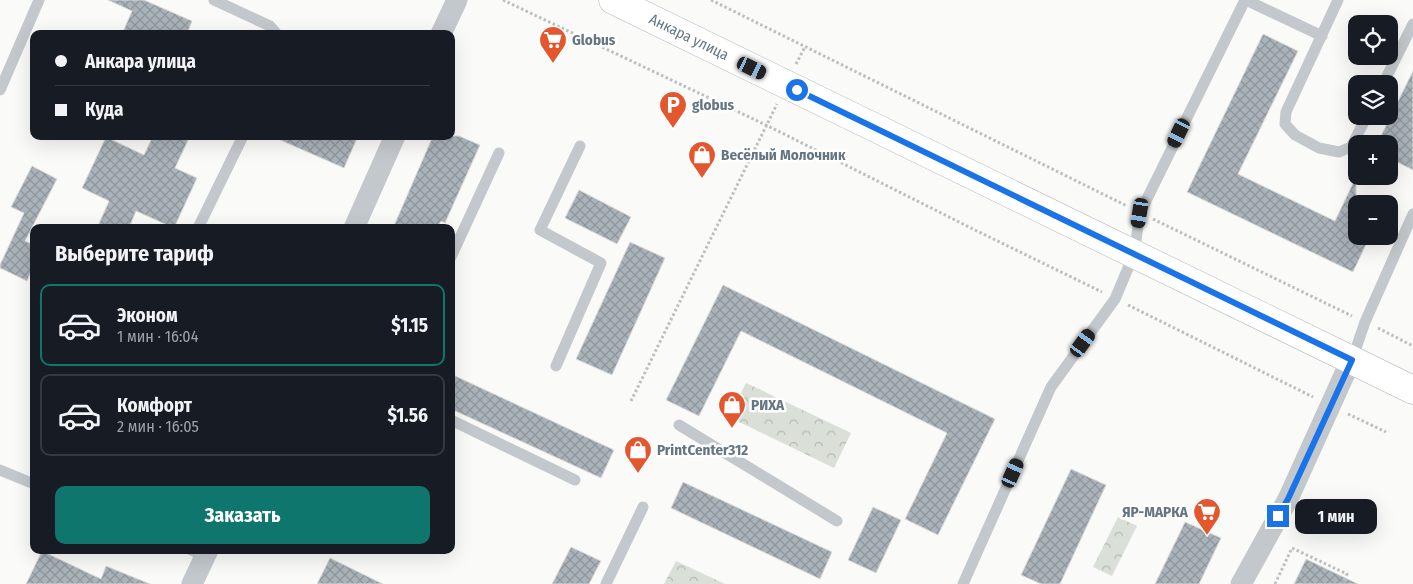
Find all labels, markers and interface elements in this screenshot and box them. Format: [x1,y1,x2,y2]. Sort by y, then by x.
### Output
street label: Анкара улица [646,10,732,64]
map controls [1348,15,1398,245]
button: locate [1348,15,1398,65]
supermarket icon: Globus [538,25,568,64]
place label: Globus [572,31,616,49]
text: Анкара улица [85,50,196,73]
car [735,55,768,81]
button: layers [1348,75,1398,125]
route start [786,79,808,101]
parking icon: globus [658,90,688,129]
place label: globus [692,96,734,114]
text: Куда [85,98,123,121]
car [1165,116,1192,150]
button: + [1348,135,1398,185]
shop icon: Весёлый Молочник [687,140,717,179]
place label: Весёлый Молочник [721,146,846,164]
button: − [1348,195,1398,245]
car [1130,197,1149,229]
text: Выберите тариф [55,240,214,267]
icon: car [57,303,102,348]
text: Эконом [117,304,178,327]
text: $1.15 [391,314,428,337]
car [1068,326,1097,360]
text: 1 мин · 16:04 [117,327,198,346]
shop icon: РИХА [717,390,747,429]
icon: car [57,393,102,438]
text: Комфорт [117,394,192,417]
place label: РИХА [751,396,785,414]
text: $1.56 [387,404,428,427]
text: 2 мин · 16:05 [117,417,199,436]
shop icon: PrintCenter312 [623,435,653,474]
place label: PrintCenter312 [657,441,748,459]
car [1000,456,1025,490]
button: Заказать [55,486,430,544]
supermarket icon: ЯР-МАРКА [1192,497,1222,536]
callout: 1 мин [1296,498,1378,534]
place label: ЯР-МАРКА [1122,503,1189,521]
route end [1267,505,1289,527]
text: 1 мин [1318,507,1354,526]

